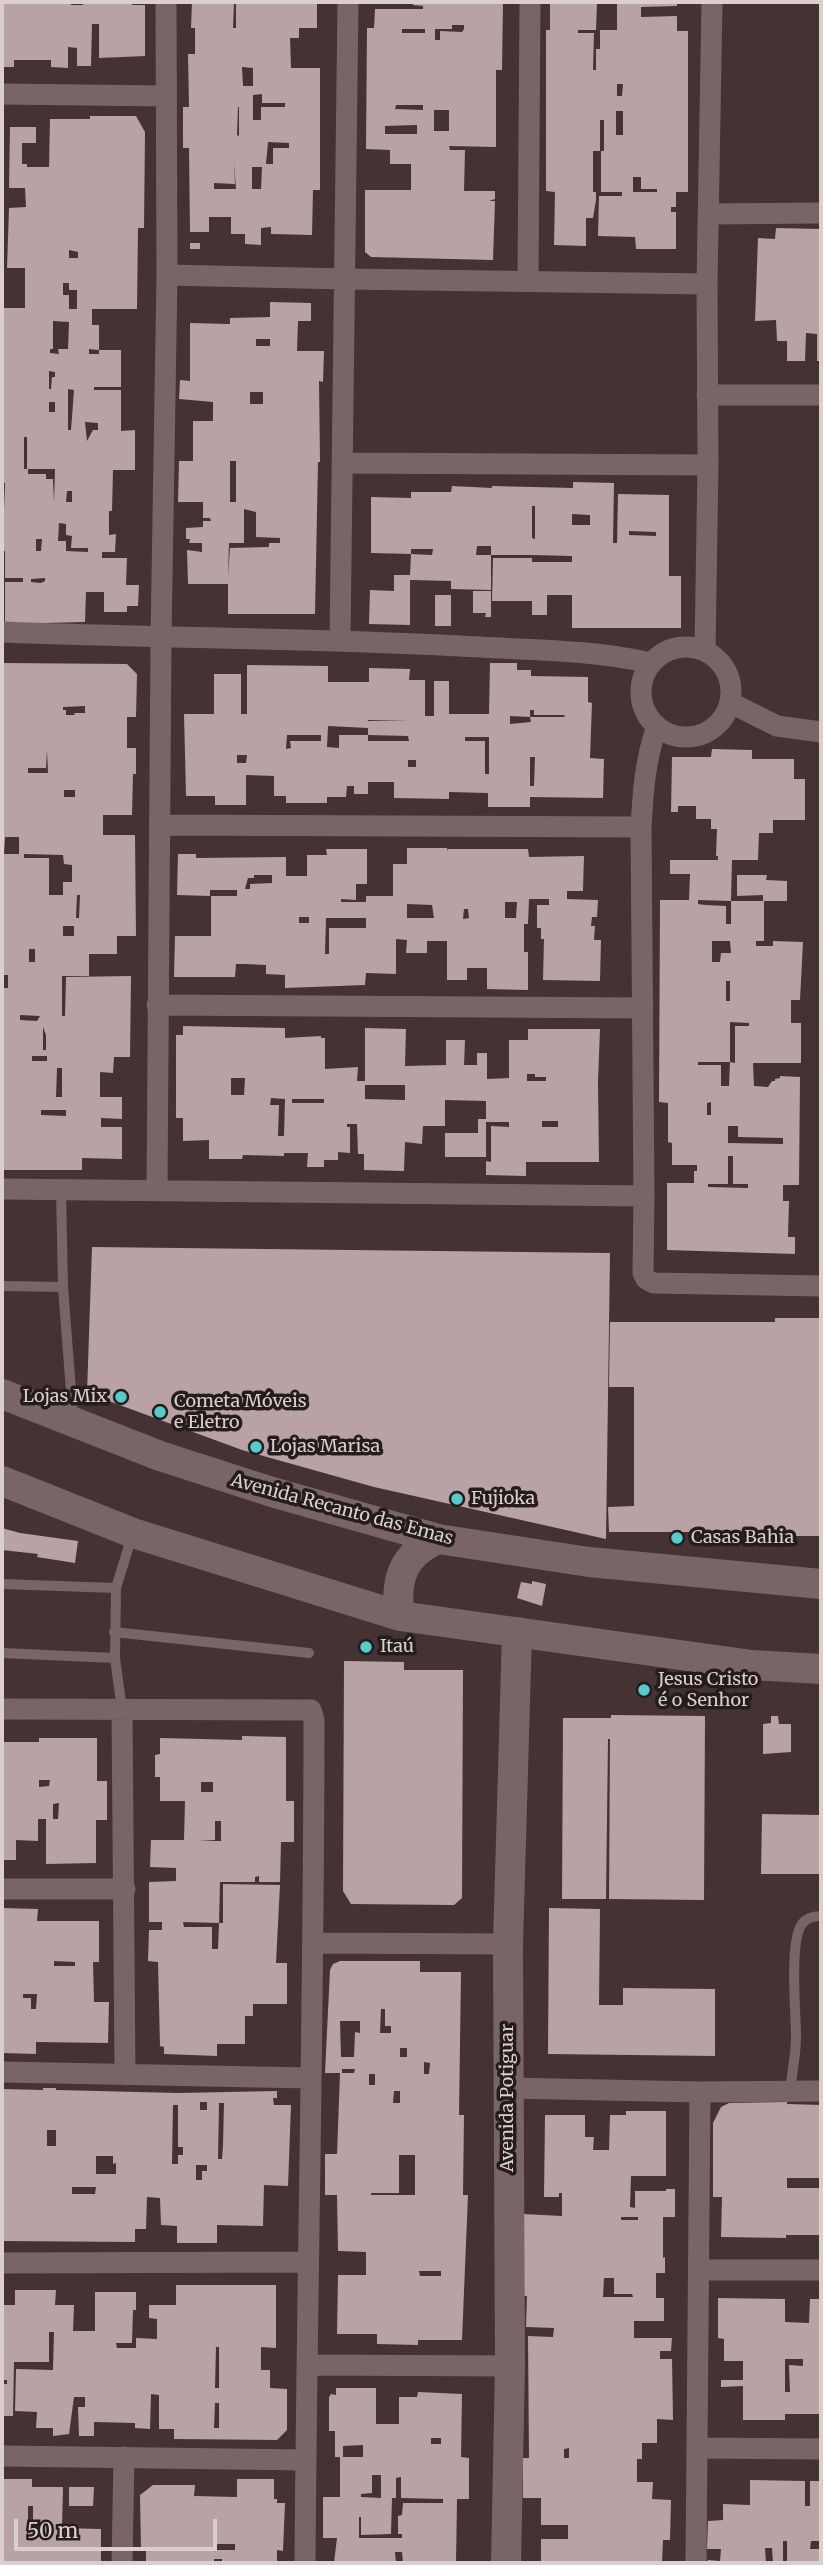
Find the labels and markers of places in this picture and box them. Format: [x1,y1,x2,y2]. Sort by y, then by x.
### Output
place label: Lojas Mix [23,1386,107,1408]
marker: Lojas Mix [113,1389,129,1405]
place label: Cometa Móveis e Eletro [174,1391,307,1434]
marker: Cometa Móveis e Eletro [152,1404,168,1420]
place label: Lojas Marisa [270,1436,380,1458]
marker: Lojas Marisa [248,1439,264,1455]
place label: Fujioka [471,1488,535,1510]
marker: Fujioka [449,1491,465,1507]
place label: Casas Bahia [691,1527,794,1549]
marker: Casas Bahia [669,1530,685,1546]
place label: Itaú [380,1636,414,1658]
marker: Itaú [358,1639,374,1655]
place label: Jesus Cristo é o Senhor [658,1669,758,1712]
marker: Jesus Cristo é o Senhor [636,1682,652,1698]

